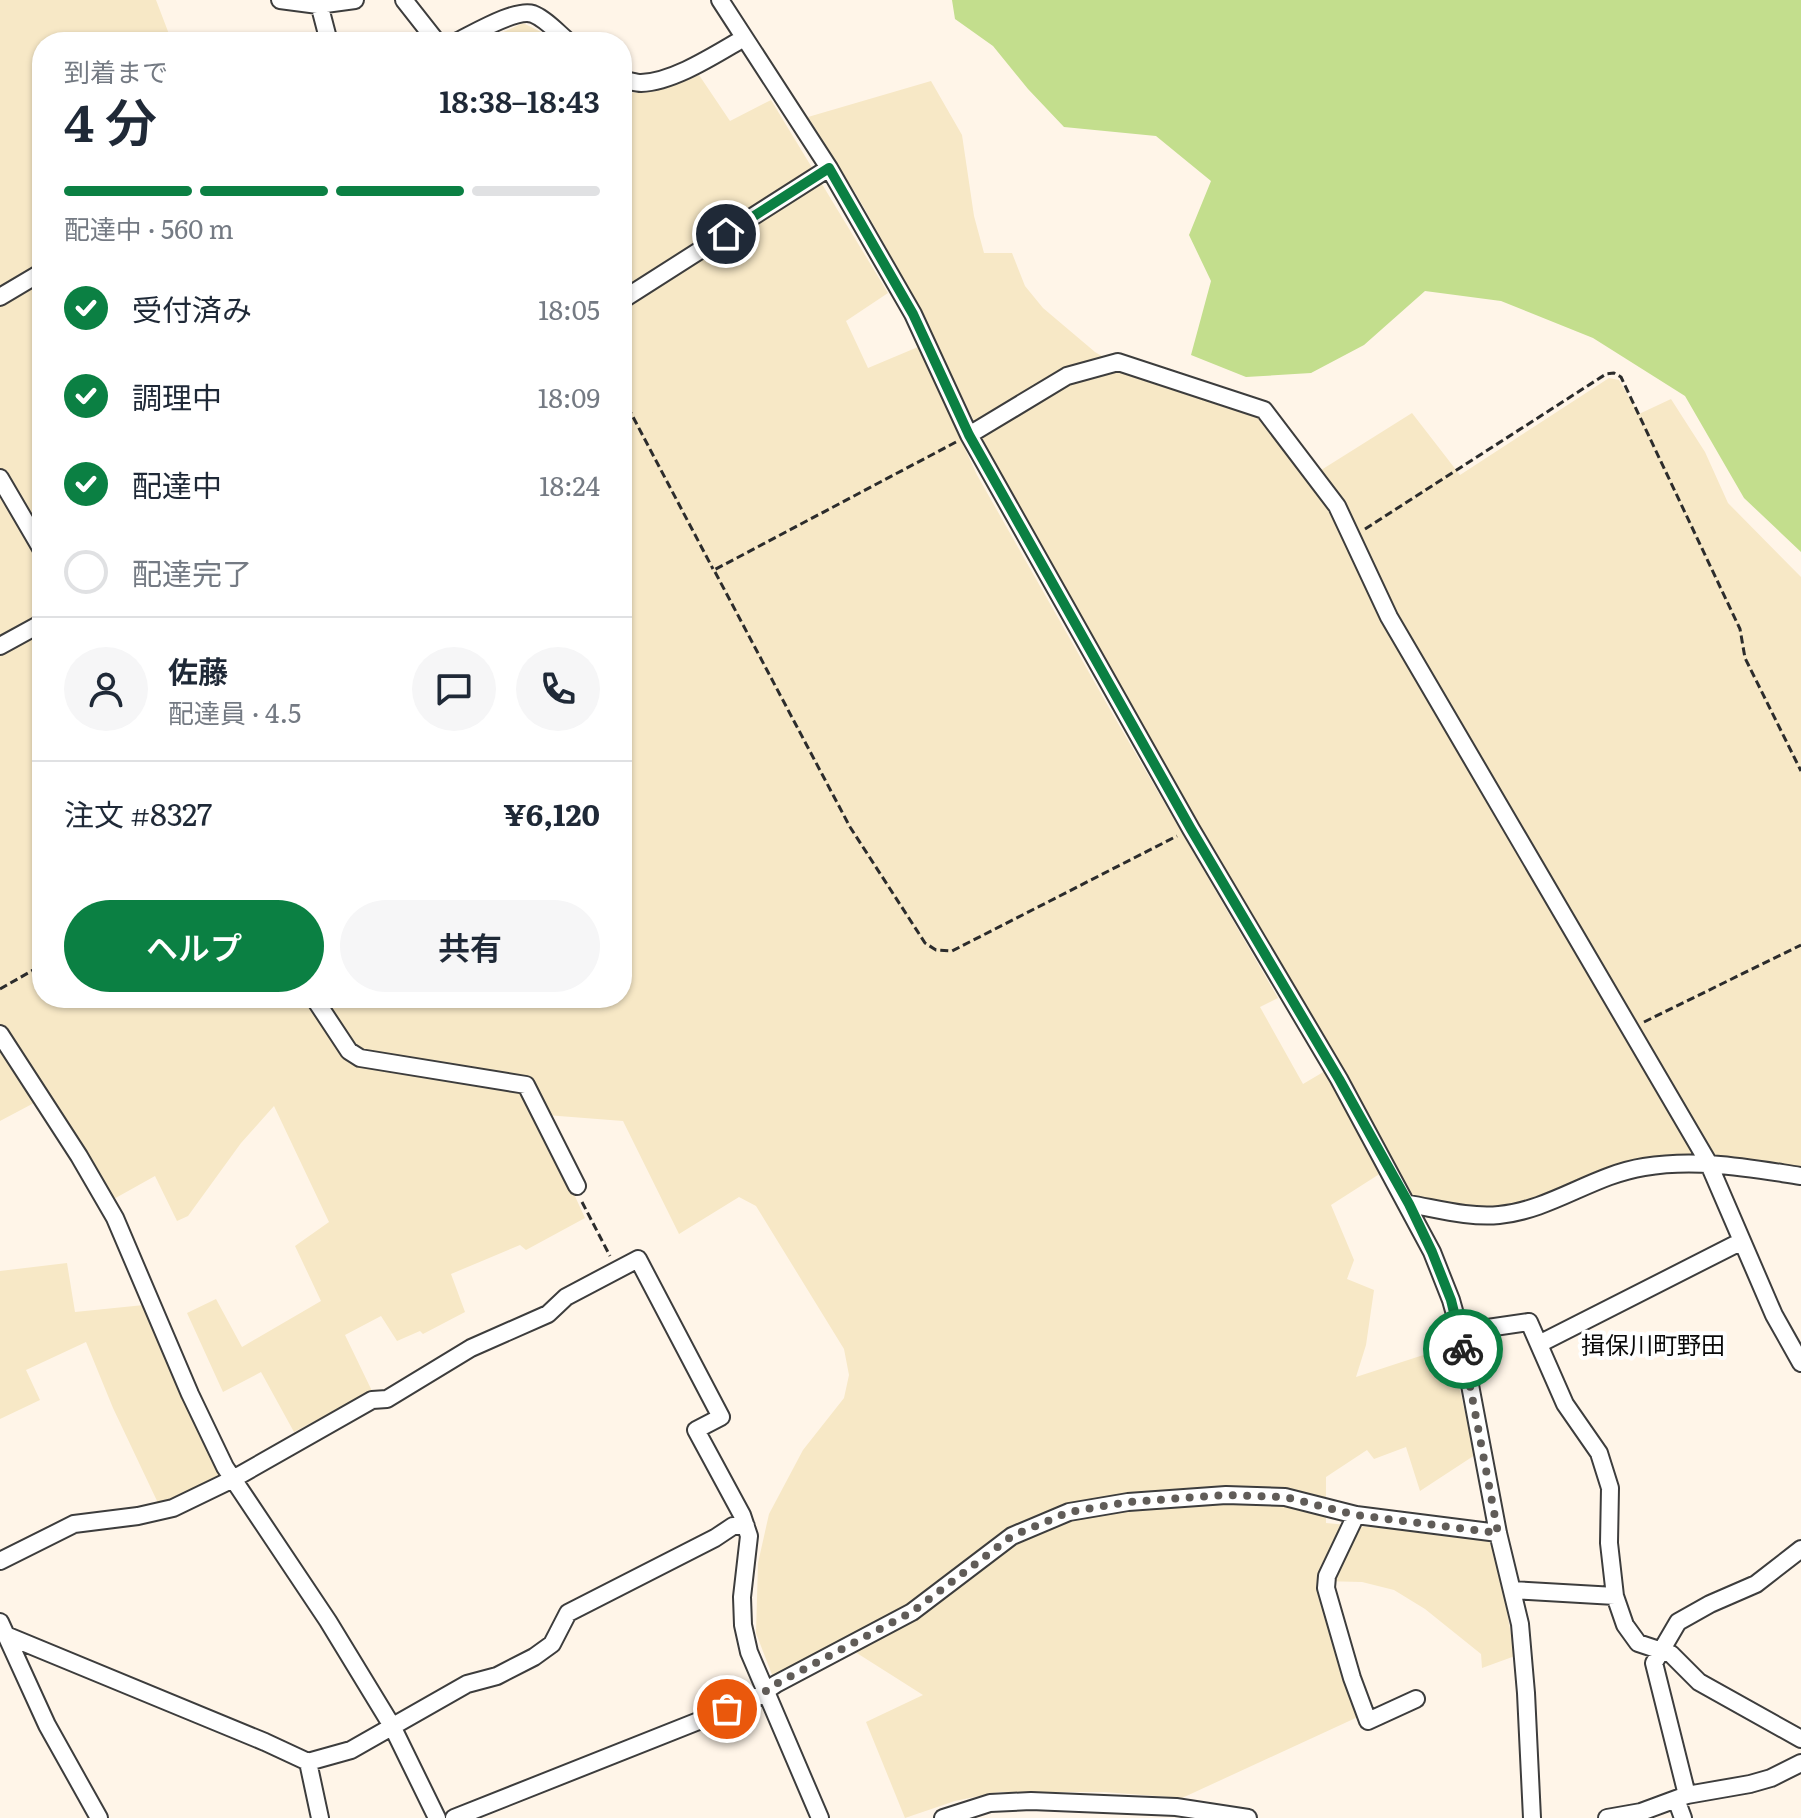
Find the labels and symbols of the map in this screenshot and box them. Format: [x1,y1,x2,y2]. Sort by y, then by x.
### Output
pin [692,200,760,268]
courier [1423,1309,1503,1389]
district label: 揖保川町野田 [1581,1326,1725,1361]
pin [693,1675,761,1743]

